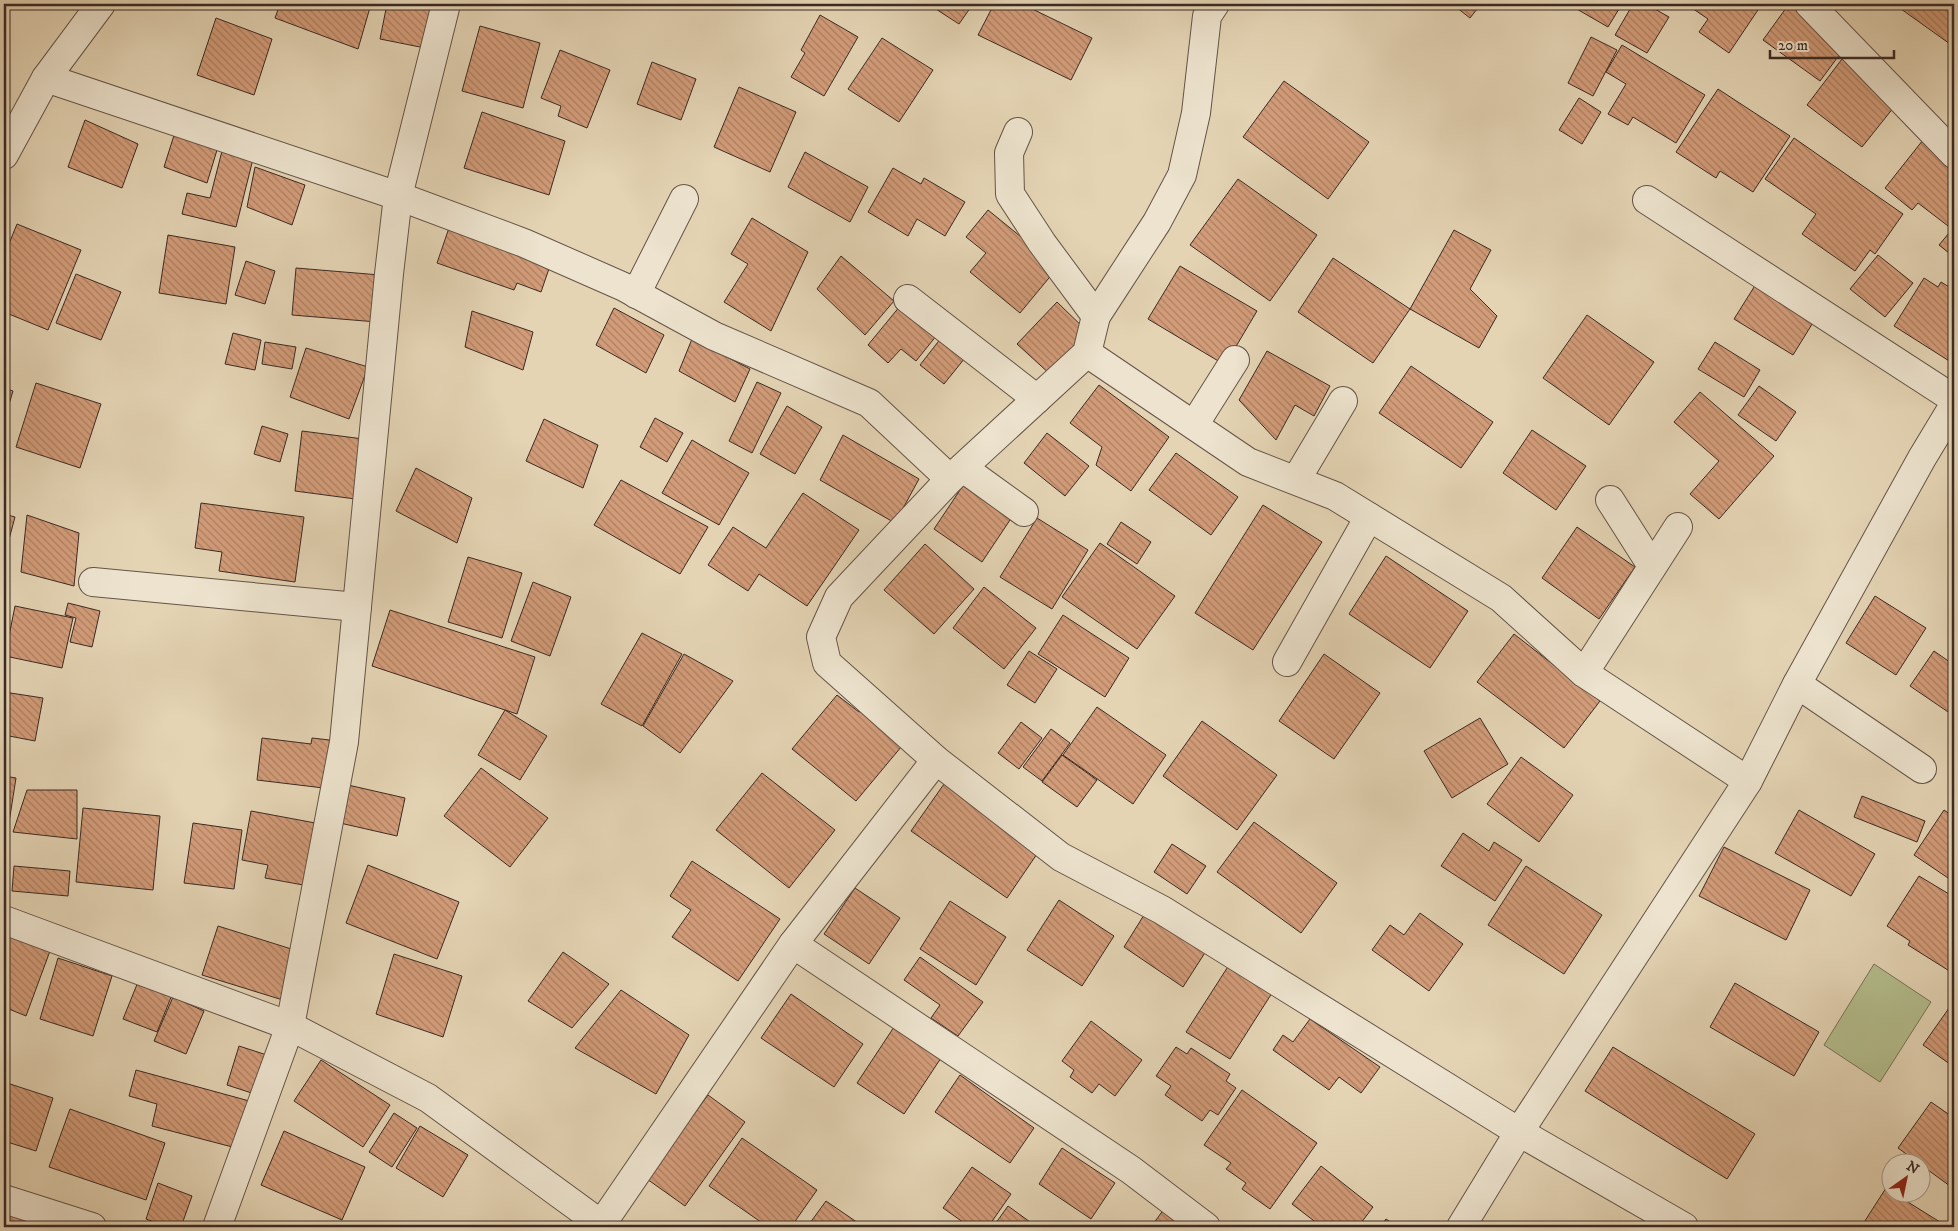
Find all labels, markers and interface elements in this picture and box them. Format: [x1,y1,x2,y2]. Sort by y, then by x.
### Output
scale bar [1770,28,1894,60]
text: 20 m [1778,36,1808,55]
north arrow [1880,1154,1930,1204]
text: N [1903,1157,1923,1179]

